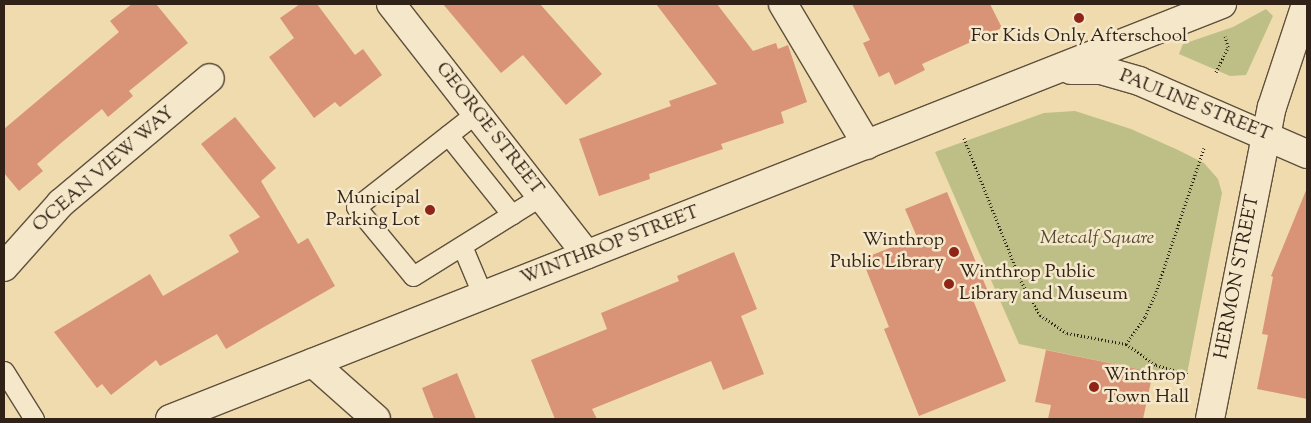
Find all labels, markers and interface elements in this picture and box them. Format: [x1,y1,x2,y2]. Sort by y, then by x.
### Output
marker: For Kids Only Afterschool [1073,12,1085,24]
place label: For Kids Only Afterschool [971,26,1187,48]
street label: GEORGE STREET [430,58,548,200]
street label: PAULINE STREET [1116,65,1274,147]
street label: OCEAN VIEW WAY [28,102,180,238]
place label: Municipal Parking Lot [326,188,420,232]
street label: HERMON STREET [1211,193,1265,361]
street label: WINTHROP STREET [517,201,703,291]
marker: Municipal Parking Lot [424,204,436,216]
park label: Metcalf Square [1040,228,1154,250]
place label: Winthrop Public Library [830,230,944,274]
marker: Winthrop Public Library [948,246,960,258]
place label: Winthrop Public Library and Museum [959,262,1128,306]
marker: Winthrop Public Library and Museum [943,278,955,290]
place label: Winthrop Town Hall [1104,365,1189,409]
marker: Winthrop Town Hall [1088,381,1100,393]

